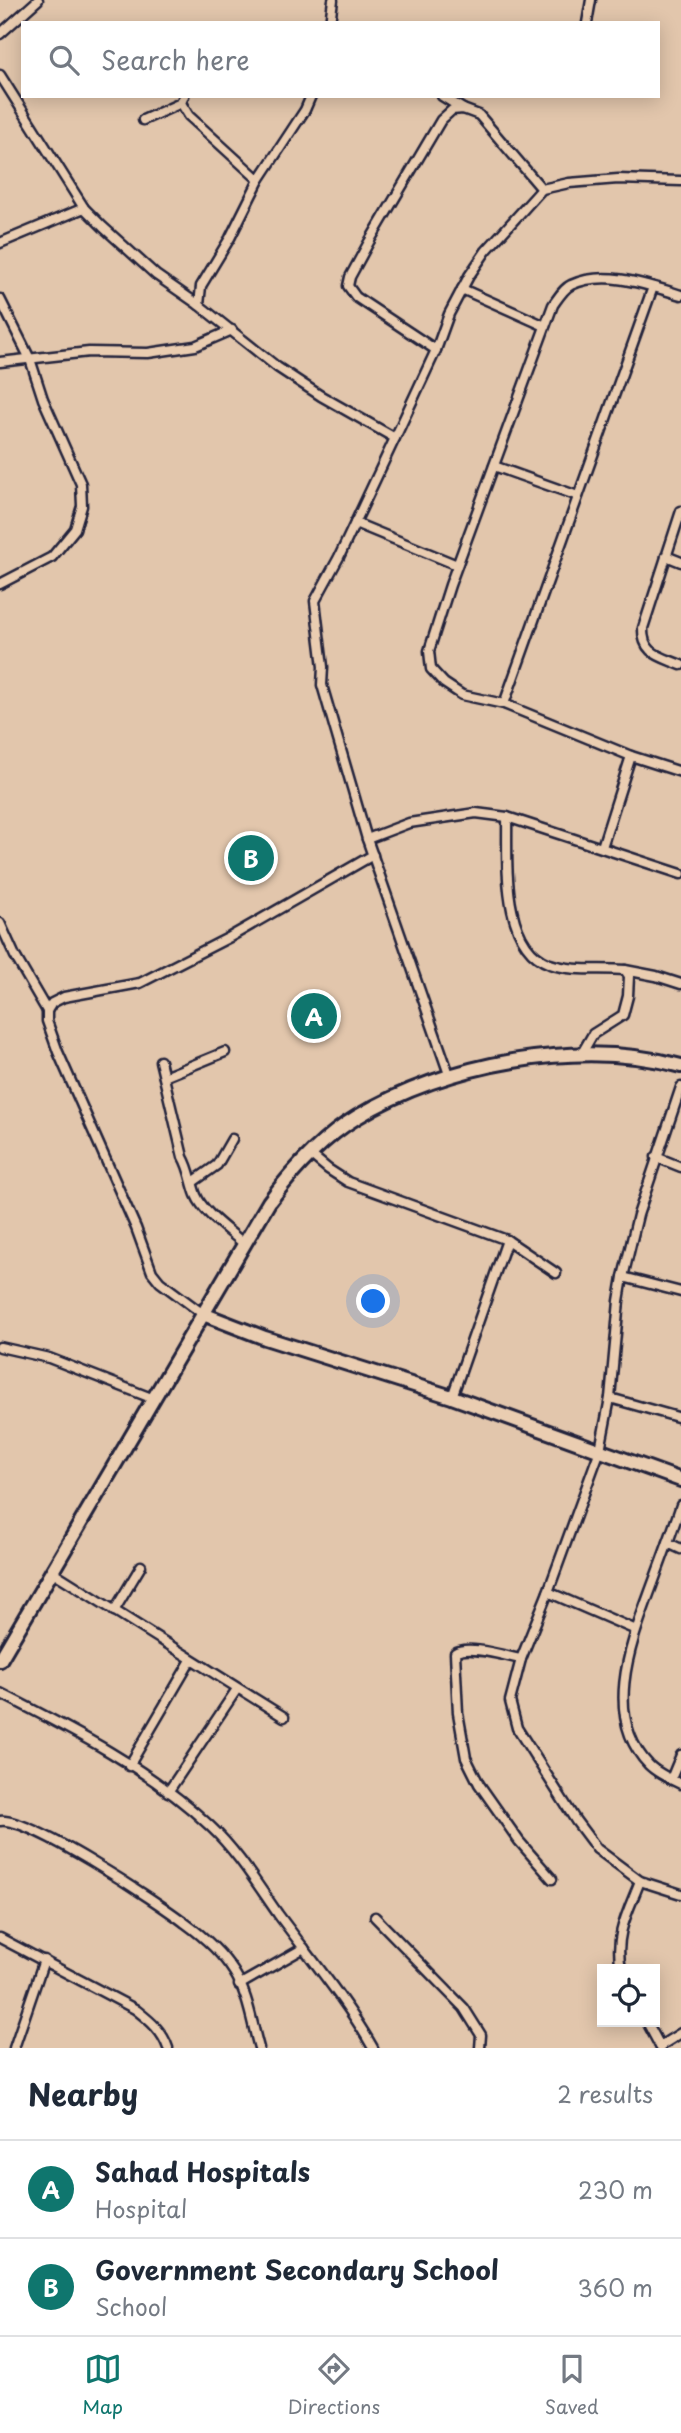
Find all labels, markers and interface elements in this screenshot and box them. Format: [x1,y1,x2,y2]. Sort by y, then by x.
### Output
search box [21,21,660,98]
text: Search here [101,40,250,79]
icon: search [45,41,83,79]
pin: B [228,832,274,884]
pin: A [291,990,337,1042]
your location [356,1284,390,1318]
map controls [597,1964,660,2027]
button: locate [597,1964,660,2027]
text: Nearby [28,2071,138,2116]
text: 2 results [557,2076,653,2111]
text: Sahad Hospitals [95,2152,310,2191]
text: A [42,2172,60,2207]
text: 230 m [578,2172,653,2207]
text: Hospital [95,2191,187,2226]
text: Government Secondary School [95,2250,499,2289]
text: B [43,2270,59,2305]
text: 360 m [578,2270,653,2305]
text: School [95,2289,167,2324]
tab: Map [82,2350,123,2420]
tab: Directions [288,2350,380,2420]
tab: Saved [545,2350,599,2420]

